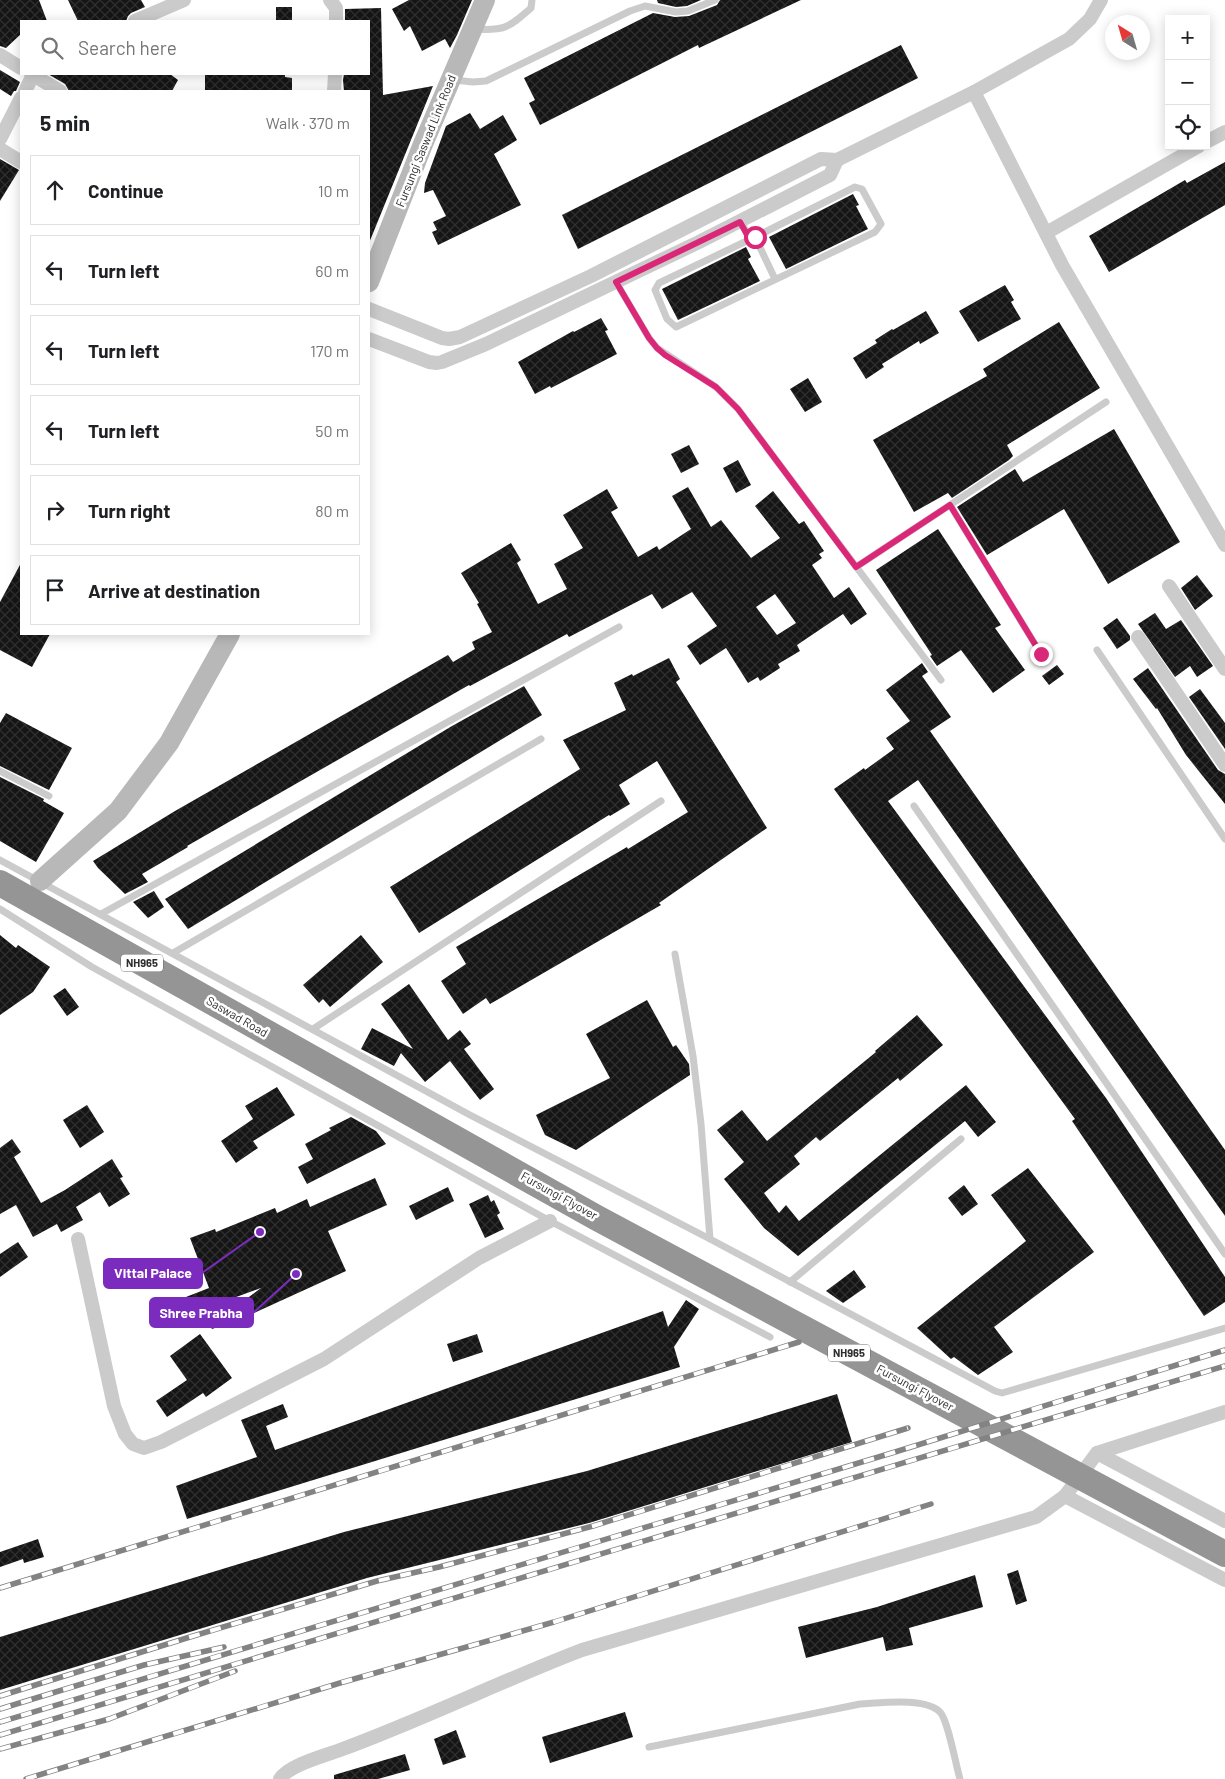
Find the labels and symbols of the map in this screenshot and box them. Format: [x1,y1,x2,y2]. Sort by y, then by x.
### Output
north arrow [1105,15,1150,60]
street label: Fursungi Saswad Link Road [392,72,458,209]
route start [744,226,767,249]
route end [1030,643,1053,666]
road number: NH965 [121,954,163,971]
street label: Saswad Road [204,993,271,1039]
street label: Fursungi Flyover [519,1168,601,1222]
callout: Vittal Palace [104,1259,202,1288]
text: Vittal Palace [114,1264,192,1281]
callout: Shree Prabha [150,1298,253,1327]
text: Shree Prabha [159,1304,243,1321]
road number: NH965 [828,1345,870,1362]
street label: Fursungi Flyover [874,1361,957,1414]

